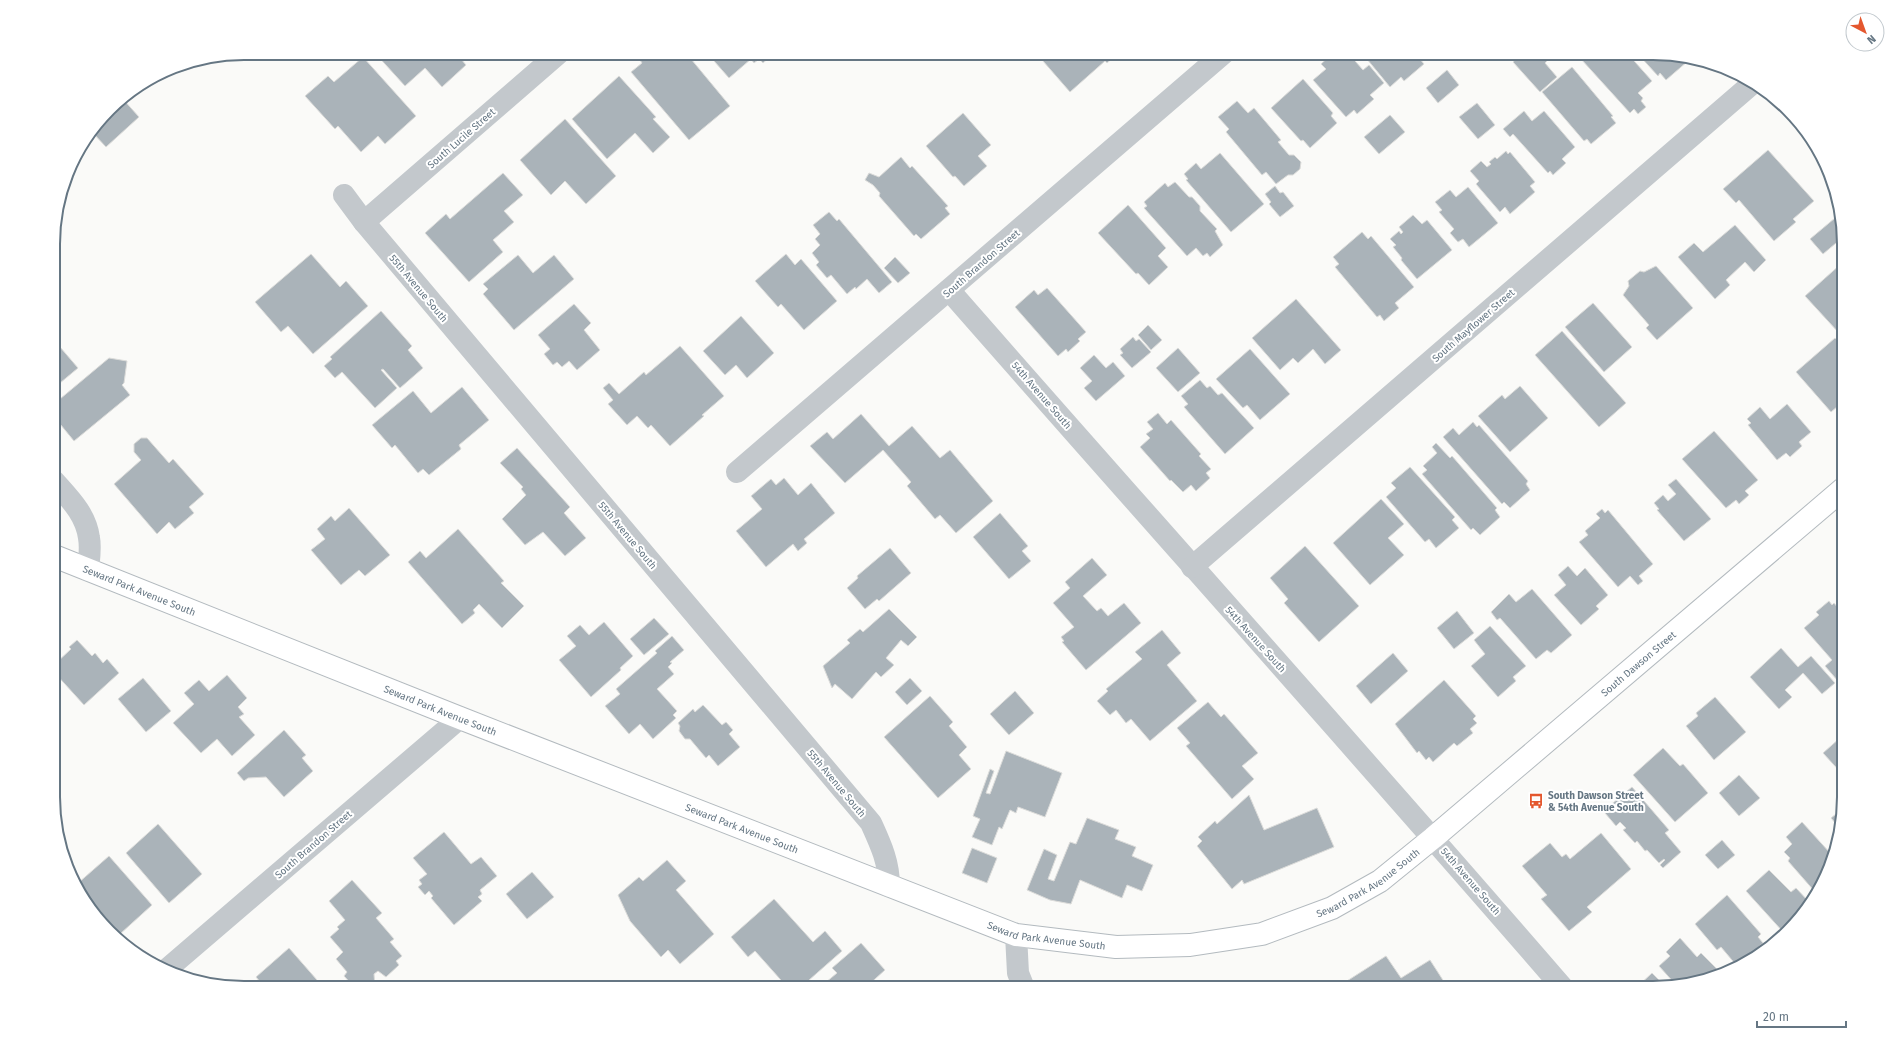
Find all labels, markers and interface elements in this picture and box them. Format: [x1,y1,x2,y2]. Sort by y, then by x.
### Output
north arrow [1845,12,1885,52]
text: N [1864,32,1878,46]
street label: South Lucile Street [425,106,498,171]
street label: South Brandon Street [941,227,1023,300]
street label: 55th Avenue South [386,252,450,325]
street label: South Mayflower Street [1430,286,1518,365]
street label: 54th Avenue South [1009,360,1074,432]
street label: 55th Avenue South [595,499,659,572]
street label: Seward Park Avenue South [81,563,197,619]
street label: 54th Avenue South [1222,604,1288,675]
street label: South Dawson Street [1599,629,1679,699]
street label: Seward Park Avenue South [382,683,498,739]
street label: 55th Avenue South [804,747,868,820]
place label: South Dawson Street & 54th Avenue South [1548,790,1644,814]
bus stop icon: South Dawson Street & 54th Avenue South [1527,792,1545,810]
street label: Seward Park Avenue South [683,802,800,857]
street label: South Brandon Street [273,808,355,881]
street label: Seward Park Avenue South [1315,846,1422,920]
street label: 54th Avenue South [1438,846,1503,918]
street label: Seward Park Avenue South [985,919,1106,953]
scale bar [1757,1003,1846,1029]
text: 20 m [1763,1010,1789,1024]

